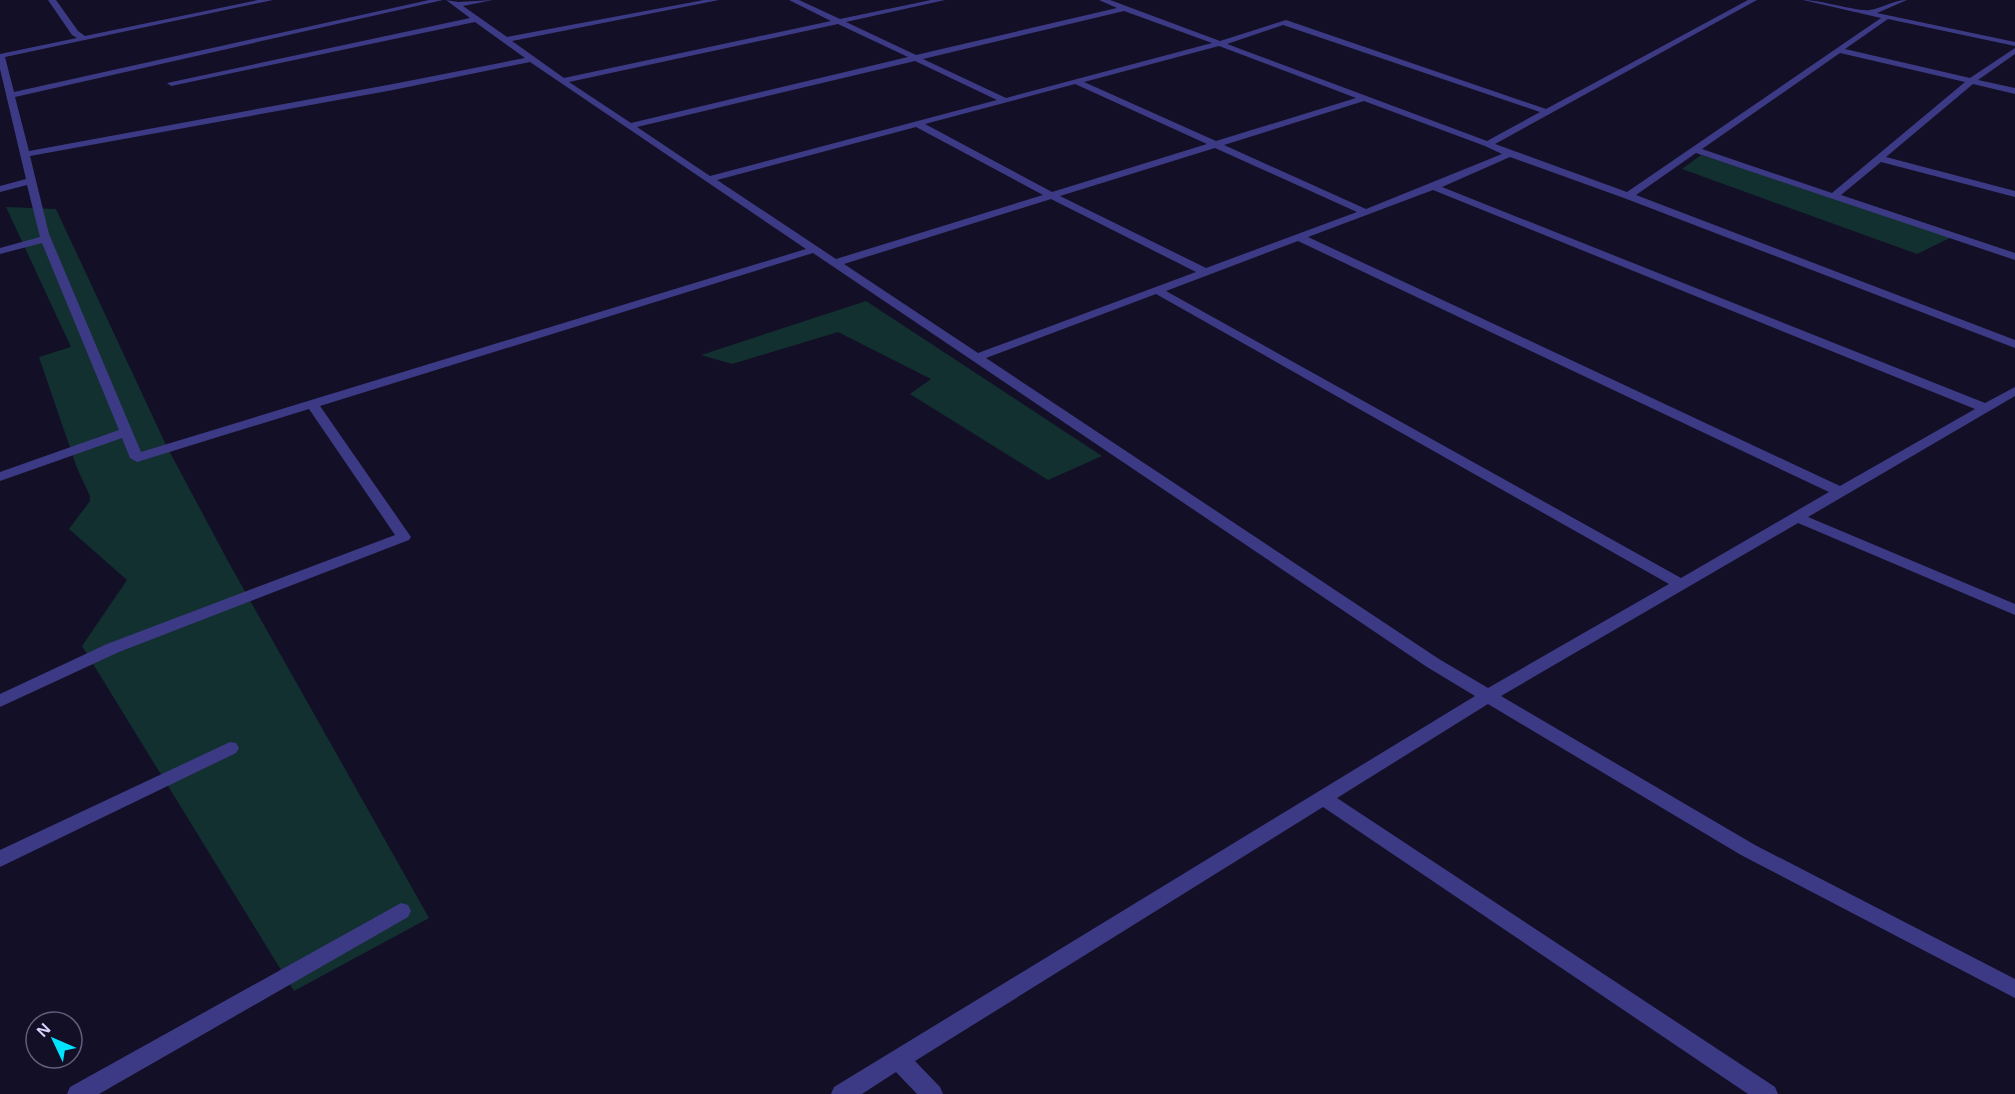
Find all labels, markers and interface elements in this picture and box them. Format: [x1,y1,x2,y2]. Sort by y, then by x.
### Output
north arrow [24,1010,84,1070]
text: N [33,1020,54,1040]

